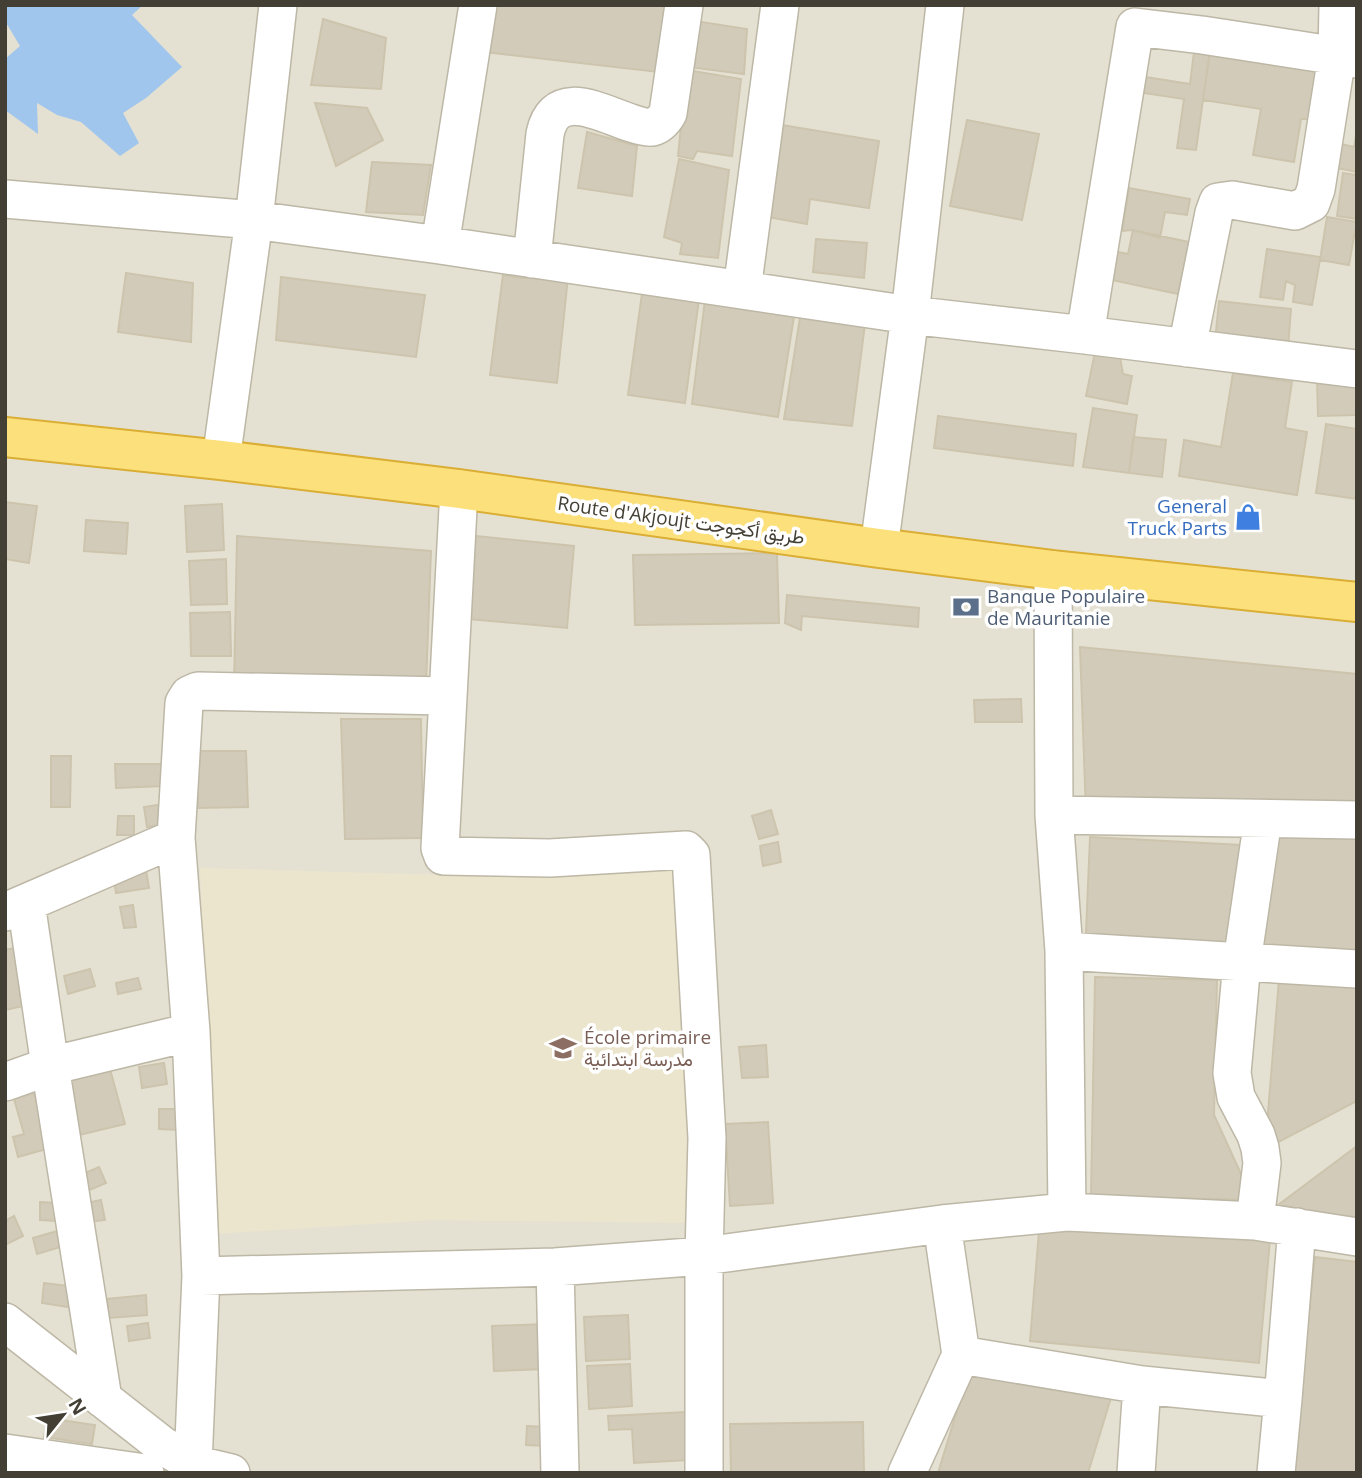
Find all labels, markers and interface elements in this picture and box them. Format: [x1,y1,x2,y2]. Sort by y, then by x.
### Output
street label: Route d'Akjoujt طريق أكجوجت [556,490,806,550]
place label: General Truck Parts [1128,493,1227,541]
shop icon: General Truck Parts [1233,502,1263,532]
place label: Banque Populaire de Mauritanie [987,583,1145,631]
bank icon: Banque Populaire de Mauritanie [951,592,981,622]
place label: École primaire مدرسة ابتدائية [584,1024,711,1072]
school or university icon: École primaire مدرسة ابتدائية [548,1033,578,1063]
north arrow [28,1380,98,1450]
text: N [63,1393,93,1420]

